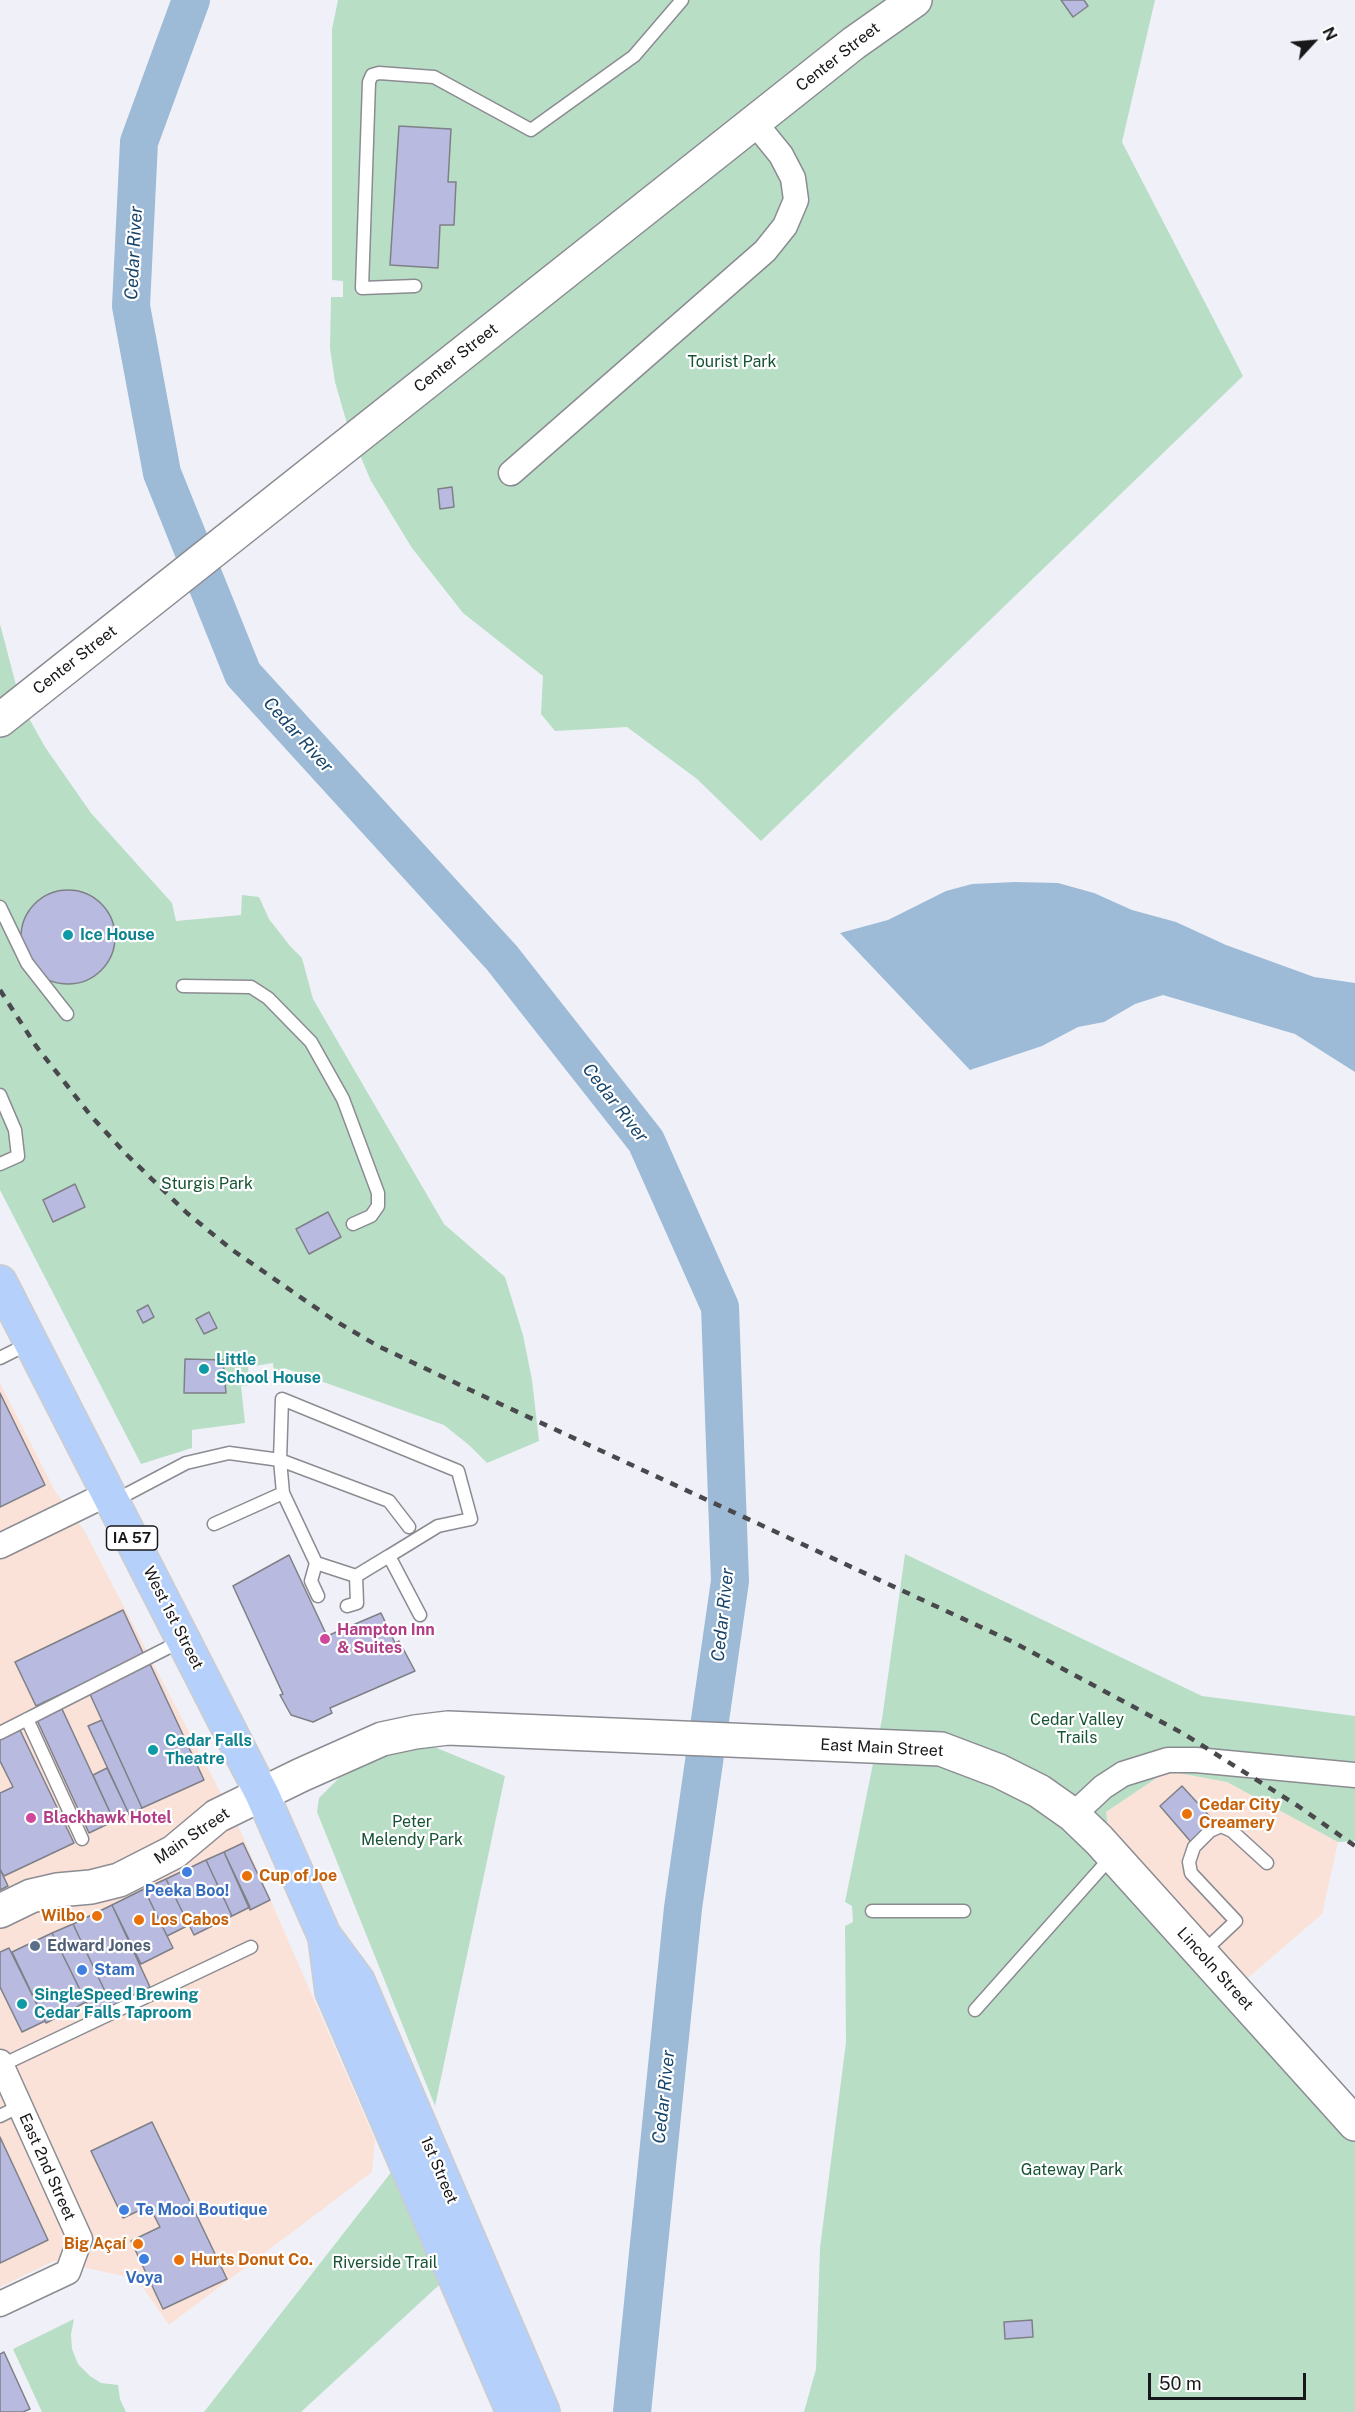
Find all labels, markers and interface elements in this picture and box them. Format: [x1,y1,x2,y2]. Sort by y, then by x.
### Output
north arrow [1283,12,1343,72]
street label: Center Street [792,18,884,96]
text: N [1318,24,1341,44]
water label: Cedar River [121,205,147,301]
street label: Center Street [410,319,502,397]
park label: Tourist Park [687,352,777,372]
street label: Center Street [29,621,121,699]
water label: Cedar River [259,693,337,777]
place label: Ice House [80,925,155,945]
marker: Ice House [61,928,75,942]
water label: Cedar River [578,1059,652,1147]
park label: Sturgis Park [161,1174,253,1194]
place label: Little School House [216,1350,321,1388]
marker: Little School House [197,1362,211,1376]
road number: IA 57 [106,1526,158,1550]
street label: West 1st Street [139,1563,207,1673]
water label: Cedar River [707,1567,739,1663]
place label: Hampton Inn & Suites [337,1620,435,1658]
marker: Hampton Inn & Suites [318,1632,332,1646]
park label: Cedar Valley Trails [1030,1710,1124,1748]
place label: Cedar Falls Theatre [165,1731,252,1769]
street label: East Main Street [820,1735,944,1761]
marker: Cedar Falls Theatre [146,1743,160,1757]
place label: Cedar City Creamery [1199,1795,1280,1833]
street label: Main Street [151,1804,233,1868]
marker: Cedar City Creamery [1180,1807,1194,1821]
place label: Blackhawk Hotel [43,1808,172,1828]
marker: Blackhawk Hotel [24,1811,38,1825]
park label: Peter Melendy Park [361,1812,463,1850]
marker: Peeka Boo! [180,1865,194,1879]
place label: Cup of Joe [259,1866,337,1886]
marker: Cup of Joe [240,1869,254,1883]
place label: Peeka Boo! [145,1881,229,1901]
place label: Wilbo [41,1906,85,1926]
marker: Wilbo [90,1909,104,1923]
place label: Los Cabos [151,1910,229,1930]
marker: Los Cabos [132,1913,146,1927]
street label: Lincoln Street [1173,1924,1257,2014]
place label: Edward Jones [47,1936,151,1956]
marker: Edward Jones [28,1939,42,1953]
place label: Stam [94,1960,135,1980]
marker: Stam [75,1963,89,1977]
place label: SingleSpeed Brewing Cedar Falls Taproom [34,1985,199,2023]
marker: SingleSpeed Brewing Cedar Falls Taproom [15,1997,29,2011]
water label: Cedar River [648,2049,680,2145]
street label: East 2nd Street [15,2110,79,2224]
street label: 1st Street [416,2133,462,2207]
park label: Gateway Park [1021,2160,1123,2180]
place label: Te Mooi Boutique [136,2200,267,2220]
marker: Te Mooi Boutique [117,2203,131,2217]
place label: Big Açaí [64,2234,126,2254]
marker: Big Açaí [131,2237,145,2251]
place label: Hurts Donut Co. [191,2250,313,2270]
marker: Voya [137,2252,151,2266]
marker: Hurts Donut Co. [172,2253,186,2267]
park label: Riverside Trail [332,2253,438,2273]
place label: Voya [125,2268,163,2288]
scale bar [1151,2361,1308,2399]
text: 50 m [1159,2373,1202,2394]

